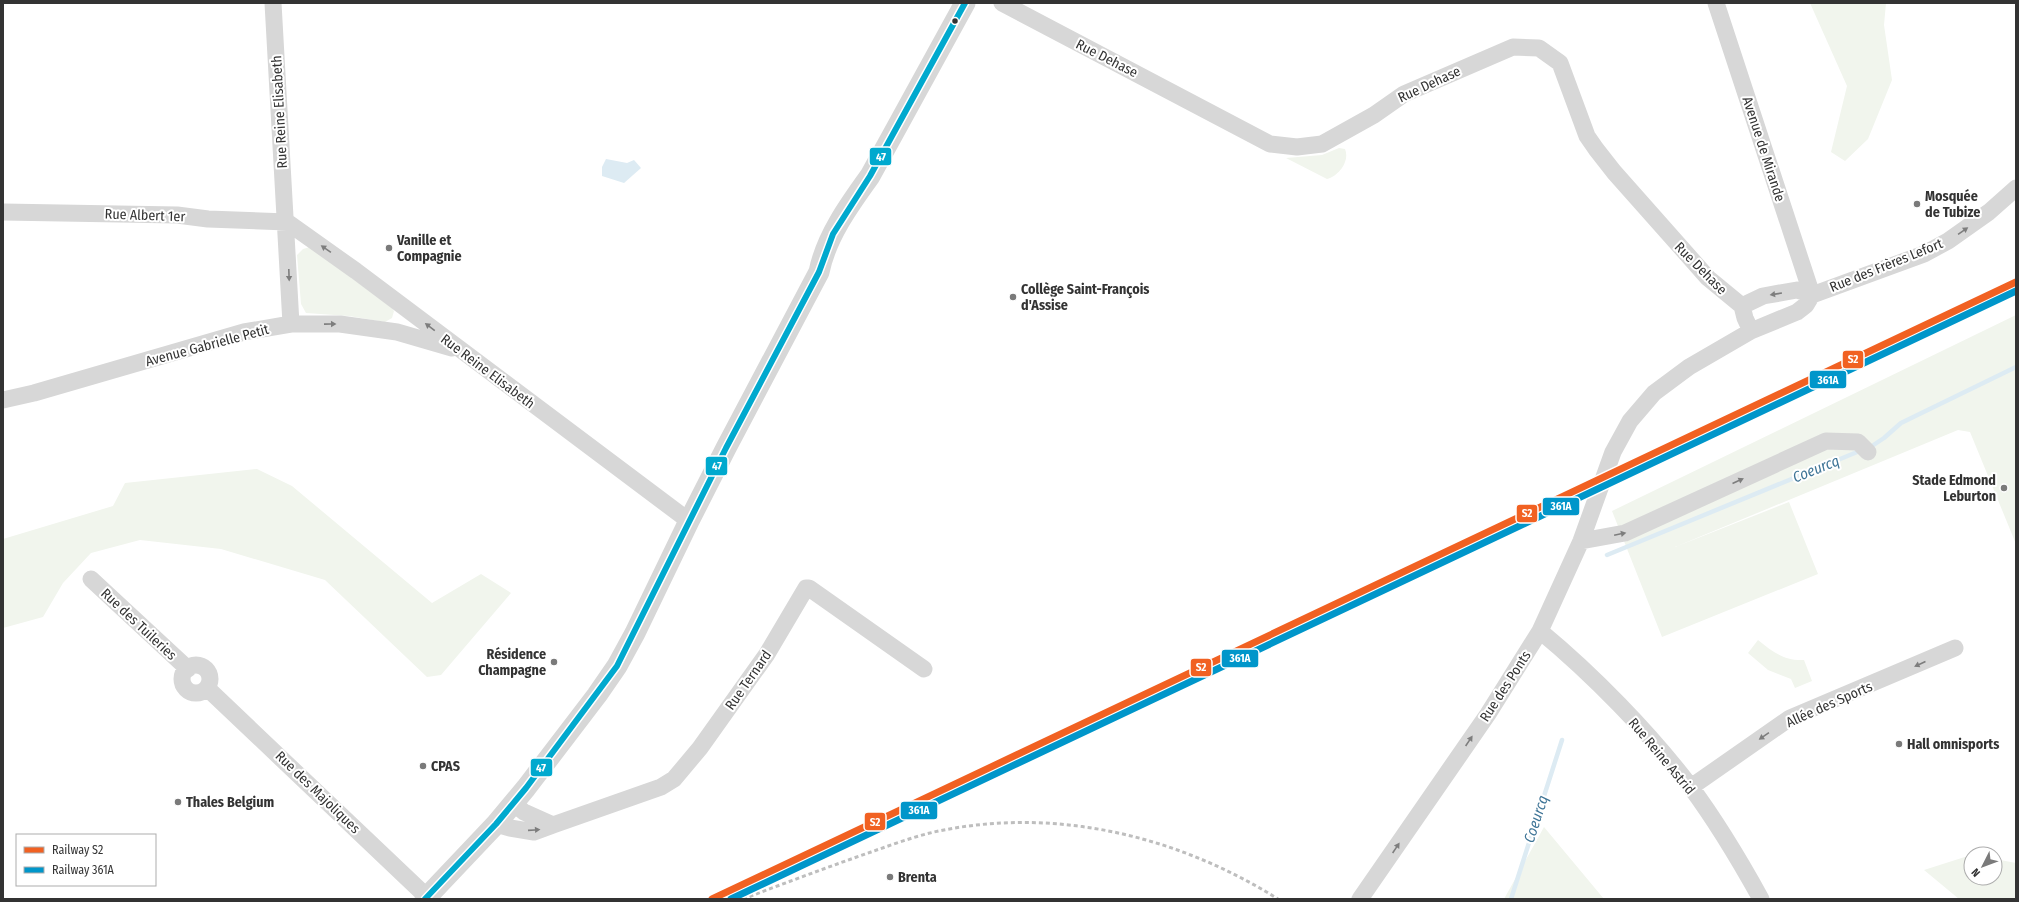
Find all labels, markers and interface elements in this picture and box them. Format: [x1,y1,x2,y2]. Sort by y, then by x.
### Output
unlabelled marker [950,16,960,26]
street label: Rue Dehase [1073,36,1141,81]
street label: Rue Reine Elisabeth [268,55,291,169]
street label: Rue Dehase [1395,63,1463,106]
street label: Avenue de Mirande [1738,94,1789,204]
line badge: 47 [869,147,892,166]
text: 47 [876,151,886,164]
place label: Mosquée de Tubize [1925,188,1980,221]
marker: Mosquée de Tubize [1912,199,1922,209]
street label: Rue Albert 1er [104,206,186,225]
one-way arrow [1958,227,1968,235]
place label: Vanille et Compagnie [396,232,462,265]
street label: Rue des Frères Lefort [1827,235,1946,296]
street label: Rue Dehase [1671,239,1730,298]
marker: Vanille et Compagnie [384,243,394,253]
one-way arrow [320,245,331,253]
one-way arrow [286,269,292,282]
place label: Collège Saint-François d'Assise [1021,281,1149,314]
one-way arrow [1770,291,1782,297]
marker: Collège Saint-François d'Assise [1008,292,1018,302]
street label: Avenue Gabrielle Petit [144,321,271,370]
one-way arrow [324,321,337,327]
one-way arrow [425,322,436,331]
street label: Rue Reine Elisabeth [437,331,538,412]
line badge: S2 [1842,350,1864,369]
text: S2 [1848,353,1858,366]
line badge: 361A [1809,370,1847,389]
text: 361A [1816,374,1840,387]
water label: Coeurcq [1790,451,1842,486]
line badge: 47 [705,456,728,476]
text: 47 [712,460,722,473]
place label: Stade Edmond Leburton [1912,472,1996,505]
one-way arrow [1733,478,1744,484]
marker: Stade Edmond Leburton [1999,483,2009,493]
line badge: 361A [1542,497,1580,516]
text: 361A [1549,500,1573,513]
line badge: S2 [1516,504,1538,523]
text: S2 [1522,507,1532,520]
one-way arrow [1613,530,1626,536]
street label: Rue des Tuileries [97,585,180,664]
place label: Résidence Champagne [478,646,546,679]
street label: Rue Ternard [722,647,775,713]
street label: Rue des Ponts [1476,648,1535,725]
line badge: 361A [1221,649,1259,668]
text: 361A [1228,652,1252,665]
marker: Résidence Champagne [549,657,559,667]
line badge: S2 [1190,658,1212,677]
text: S2 [1196,661,1206,674]
one-way arrow [1914,661,1925,667]
street label: Allée des Sports [1783,678,1875,731]
street label: Rue Reine Astrid [1625,715,1698,798]
one-way arrow [1759,732,1770,740]
one-way arrow [1465,736,1473,746]
place label: Hall omnisports [1907,736,1999,753]
marker: Hall omnisports [1894,739,1904,749]
street label: Rue des Majoliques [272,748,364,837]
place label: CPAS [431,758,460,775]
line badge: 47 [530,758,553,777]
marker: CPAS [418,761,428,771]
text: 47 [536,762,546,775]
water label: Coeurcq [1520,793,1552,845]
place label: Thales Belgium [186,794,275,811]
marker: Thales Belgium [173,797,183,807]
line badge: 361A [900,801,938,820]
text: 361A [907,804,931,817]
line badge: S2 [864,812,886,831]
text: S2 [870,816,880,829]
one-way arrow [528,827,540,834]
legend [16,834,156,886]
text: Railway S2 [52,843,103,857]
one-way arrow [1392,843,1400,854]
north arrow [1963,846,2003,886]
text: Railway 361A [52,863,115,877]
text: N [1969,866,1983,879]
place label: Brenta [898,869,937,886]
marker: Brenta [885,872,895,882]

